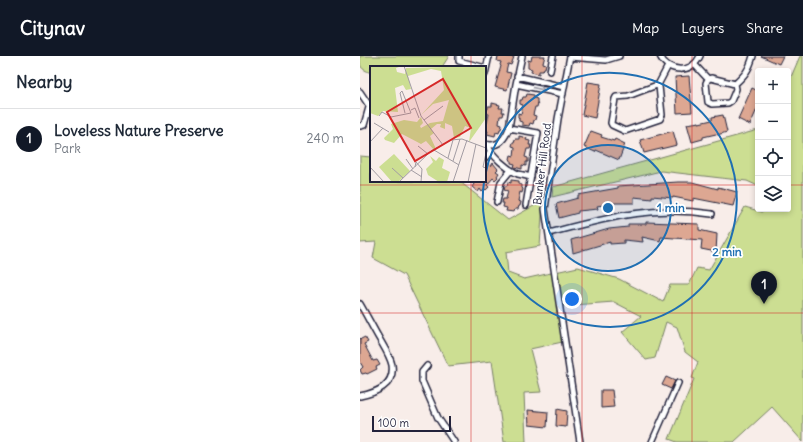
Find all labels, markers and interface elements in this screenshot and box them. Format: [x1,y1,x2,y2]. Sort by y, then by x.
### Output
text: Citynav [20,16,85,40]
text: Map [632,19,659,37]
text: Layers [681,19,724,37]
text: Share [746,19,783,37]
inset map [370,66,486,182]
map controls [755,68,791,212]
button: + [755,68,791,104]
text: Nearby [16,71,72,93]
one-way arrow [532,86,545,94]
button: − [755,104,791,140]
text: Loveless Nature Preserve [54,121,224,140]
street label: Bunker Hill Road [530,122,554,206]
text: 1 [26,130,32,147]
text: 240 m [307,130,344,147]
text: Park [54,140,81,157]
button: locate [755,140,791,176]
button: layers [755,176,791,212]
text: 1 min [657,200,685,215]
centre of rings [601,201,615,215]
text: 2 min [712,244,742,259]
pin: 1 [751,271,777,304]
your location [562,289,582,309]
scale bar [372,414,451,433]
text: 100 m [378,416,409,430]

